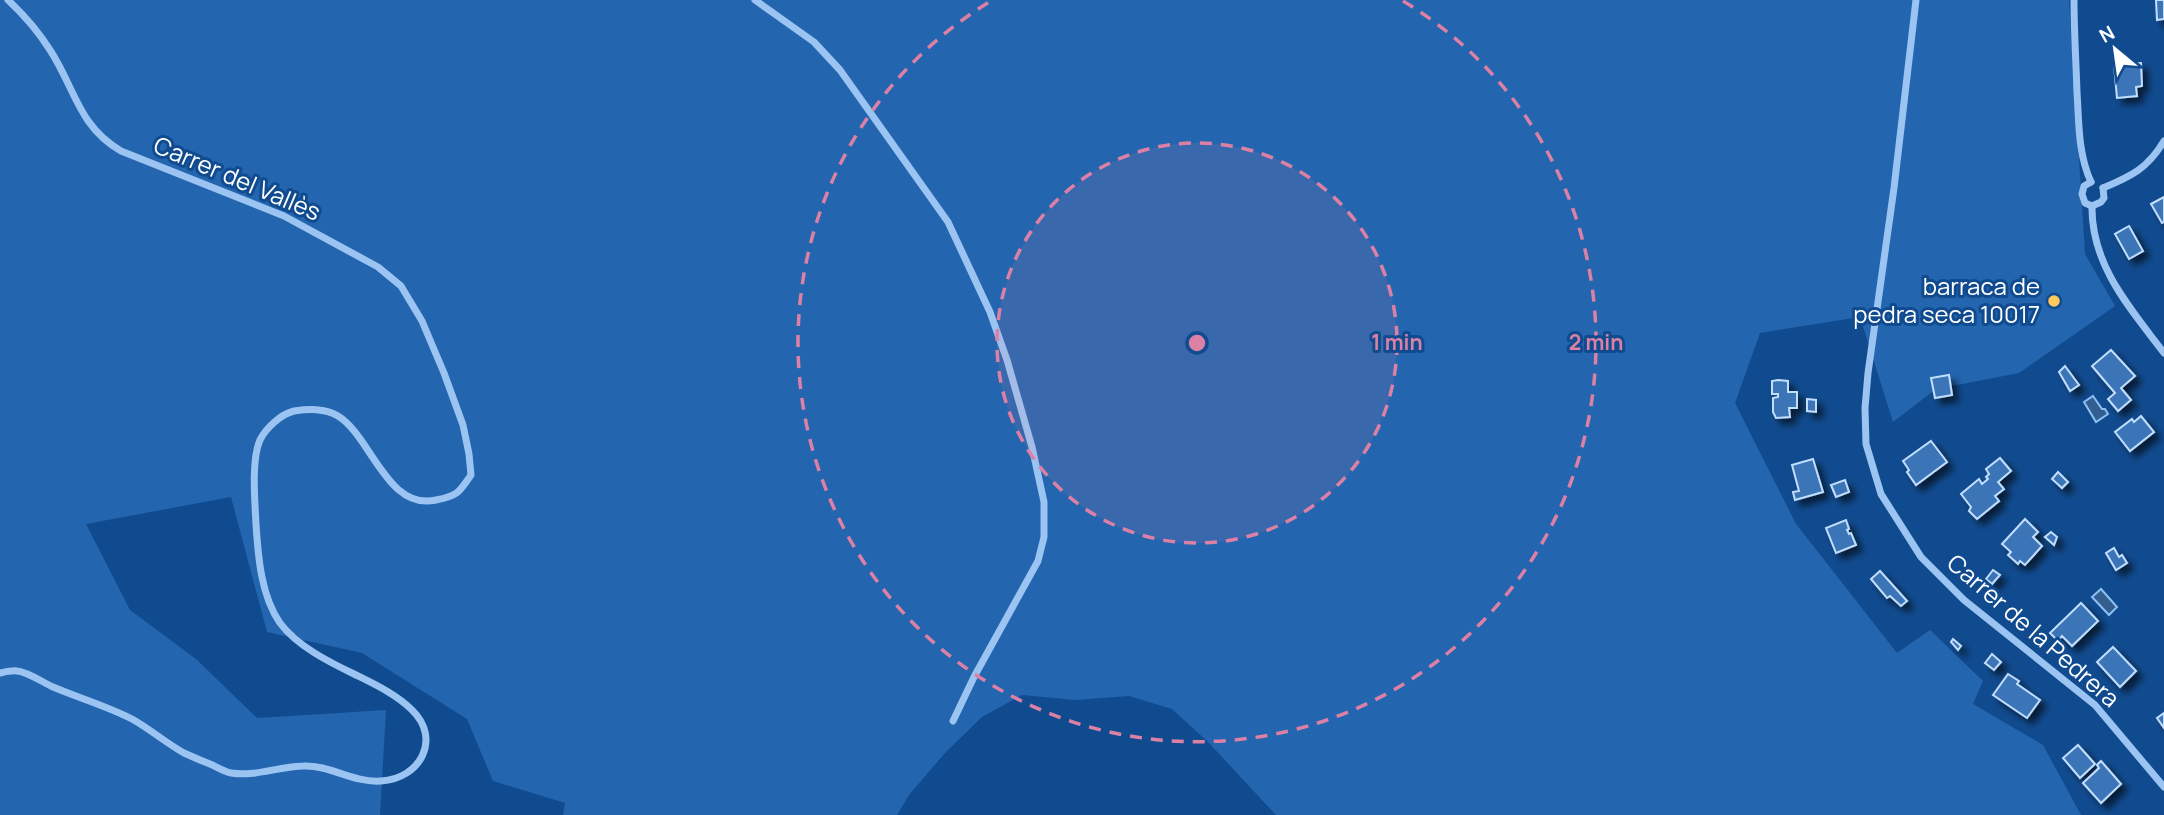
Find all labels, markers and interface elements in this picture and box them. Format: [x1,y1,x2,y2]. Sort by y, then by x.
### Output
north arrow [2080,14,2150,84]
text: N [2094,19,2119,49]
street label: Carrer del Vallès [149,128,326,228]
place label: barraca de pedra seca 10017 [1853,269,2040,330]
marker: barraca de pedra seca 10017 [2046,293,2062,309]
text: 1 min [1371,328,1423,356]
text: 2 min [1569,328,1623,356]
centre of rings [1185,331,1209,355]
street label: Carrer de la Pedrera [1941,546,2127,714]

